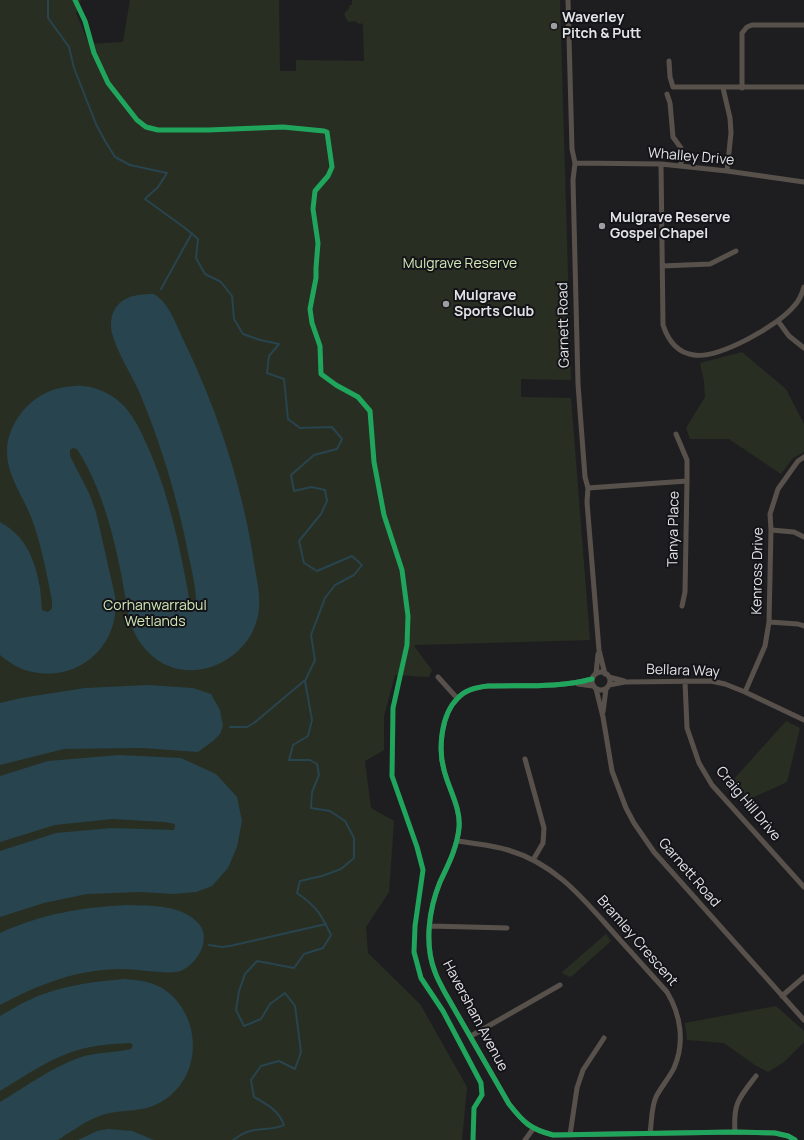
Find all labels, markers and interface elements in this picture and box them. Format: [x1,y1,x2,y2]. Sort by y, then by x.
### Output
place label: Waverley Pitch & Putt [562,10,641,42]
marker: Waverley Pitch & Putt [549,21,559,31]
street label: Whalley Drive [647,145,735,169]
place label: Mulgrave Reserve Gospel Chapel [610,210,730,242]
marker: Mulgrave Reserve Gospel Chapel [597,221,607,231]
park label: Mulgrave Reserve [403,256,517,272]
street label: Garnett Road [555,282,573,368]
place label: Mulgrave Sports Club [454,288,534,320]
marker: Mulgrave Sports Club [441,299,451,309]
street label: Tanya Place [665,491,683,567]
street label: Kenross Drive [749,527,767,615]
park label: Corhanwarrabul Wetlands [103,598,207,630]
street label: Bellara Way [646,661,720,681]
street label: Craig Hill Drive [712,763,784,845]
street label: Garnett Road [655,835,723,911]
street label: Bramley Crescent [593,892,681,990]
street label: Haversham Avenue [439,958,511,1074]

